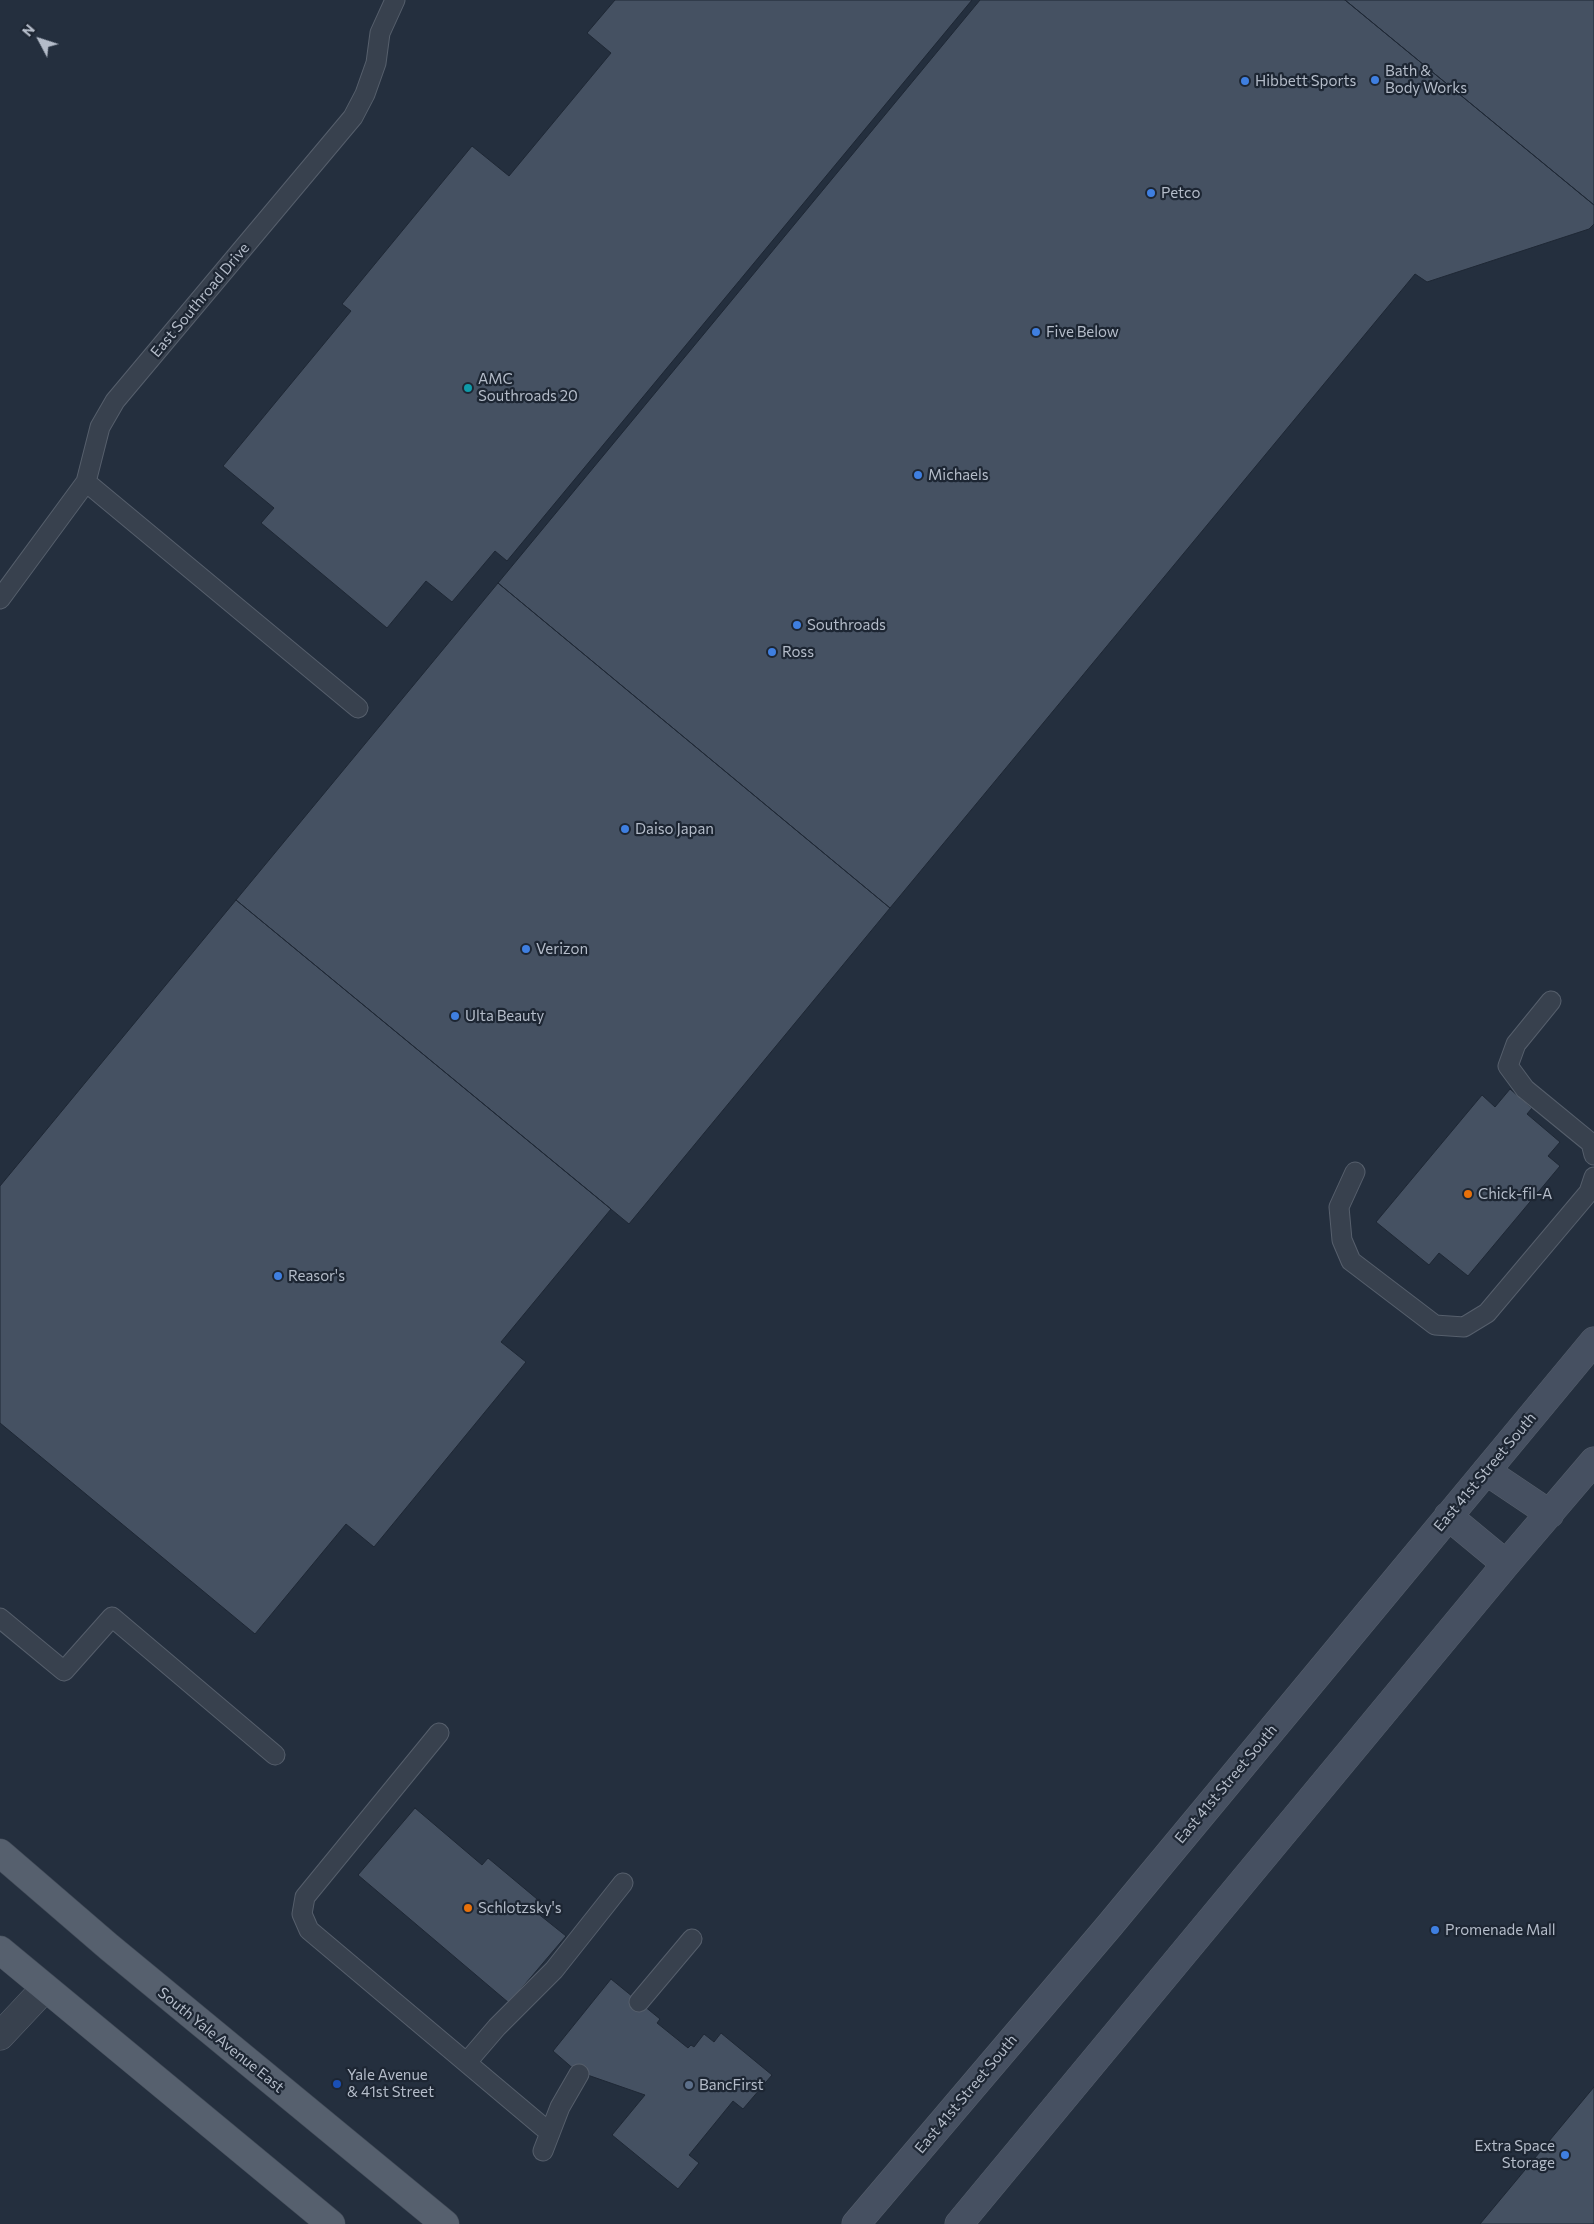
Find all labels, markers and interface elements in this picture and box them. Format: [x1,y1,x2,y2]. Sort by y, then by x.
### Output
north arrow [15,15,65,65]
text: N [18,21,38,40]
place label: Bath & Body Works [1385,62,1467,97]
place label: Hibbett Sports [1255,72,1356,90]
marker: Bath & Body Works [1369,74,1381,86]
marker: Hibbett Sports [1239,75,1251,87]
place label: Petco [1161,184,1200,202]
marker: Petco [1145,187,1157,199]
street label: East Southroad Drive [147,239,253,361]
place label: Five Below [1046,323,1119,341]
marker: Five Below [1030,326,1042,338]
place label: AMC Southroads 20 [478,370,578,405]
marker: AMC Southroads 20 [462,382,474,394]
place label: Michaels [928,466,989,484]
marker: Michaels [912,469,924,481]
place label: Southroads [807,616,886,634]
marker: Southroads [791,619,803,631]
place label: Ross [782,643,814,661]
marker: Ross [766,646,778,658]
place label: Daiso Japan [635,820,714,838]
marker: Daiso Japan [619,823,631,835]
place label: Verizon [536,940,588,958]
marker: Verizon [520,943,532,955]
place label: Ulta Beauty [465,1007,544,1025]
marker: Ulta Beauty [449,1010,461,1022]
place label: Chick-fil-A [1478,1185,1552,1203]
marker: Chick-fil-A [1462,1188,1474,1200]
place label: Reasor's [288,1267,345,1285]
marker: Reasor's [272,1270,284,1282]
street label: East 41st Street South [1430,1409,1540,1535]
street label: East 41st Street South [1171,1721,1281,1847]
place label: Schlotzsky's [478,1899,562,1917]
marker: Schlotzsky's [462,1902,474,1914]
place label: Promenade Mall [1445,1921,1556,1939]
marker: Promenade Mall [1429,1924,1441,1936]
street label: South Yale Avenue East [154,1984,288,2096]
street label: East 41st Street South [911,2031,1021,2157]
place label: Yale Avenue & 41st Street [347,2066,434,2101]
place label: BancFirst [699,2076,764,2094]
marker: Yale Avenue & 41st Street [331,2078,343,2090]
marker: BancFirst [683,2079,695,2091]
place label: Extra Space Storage [1475,2137,1555,2172]
marker: Extra Space Storage [1559,2149,1571,2161]

